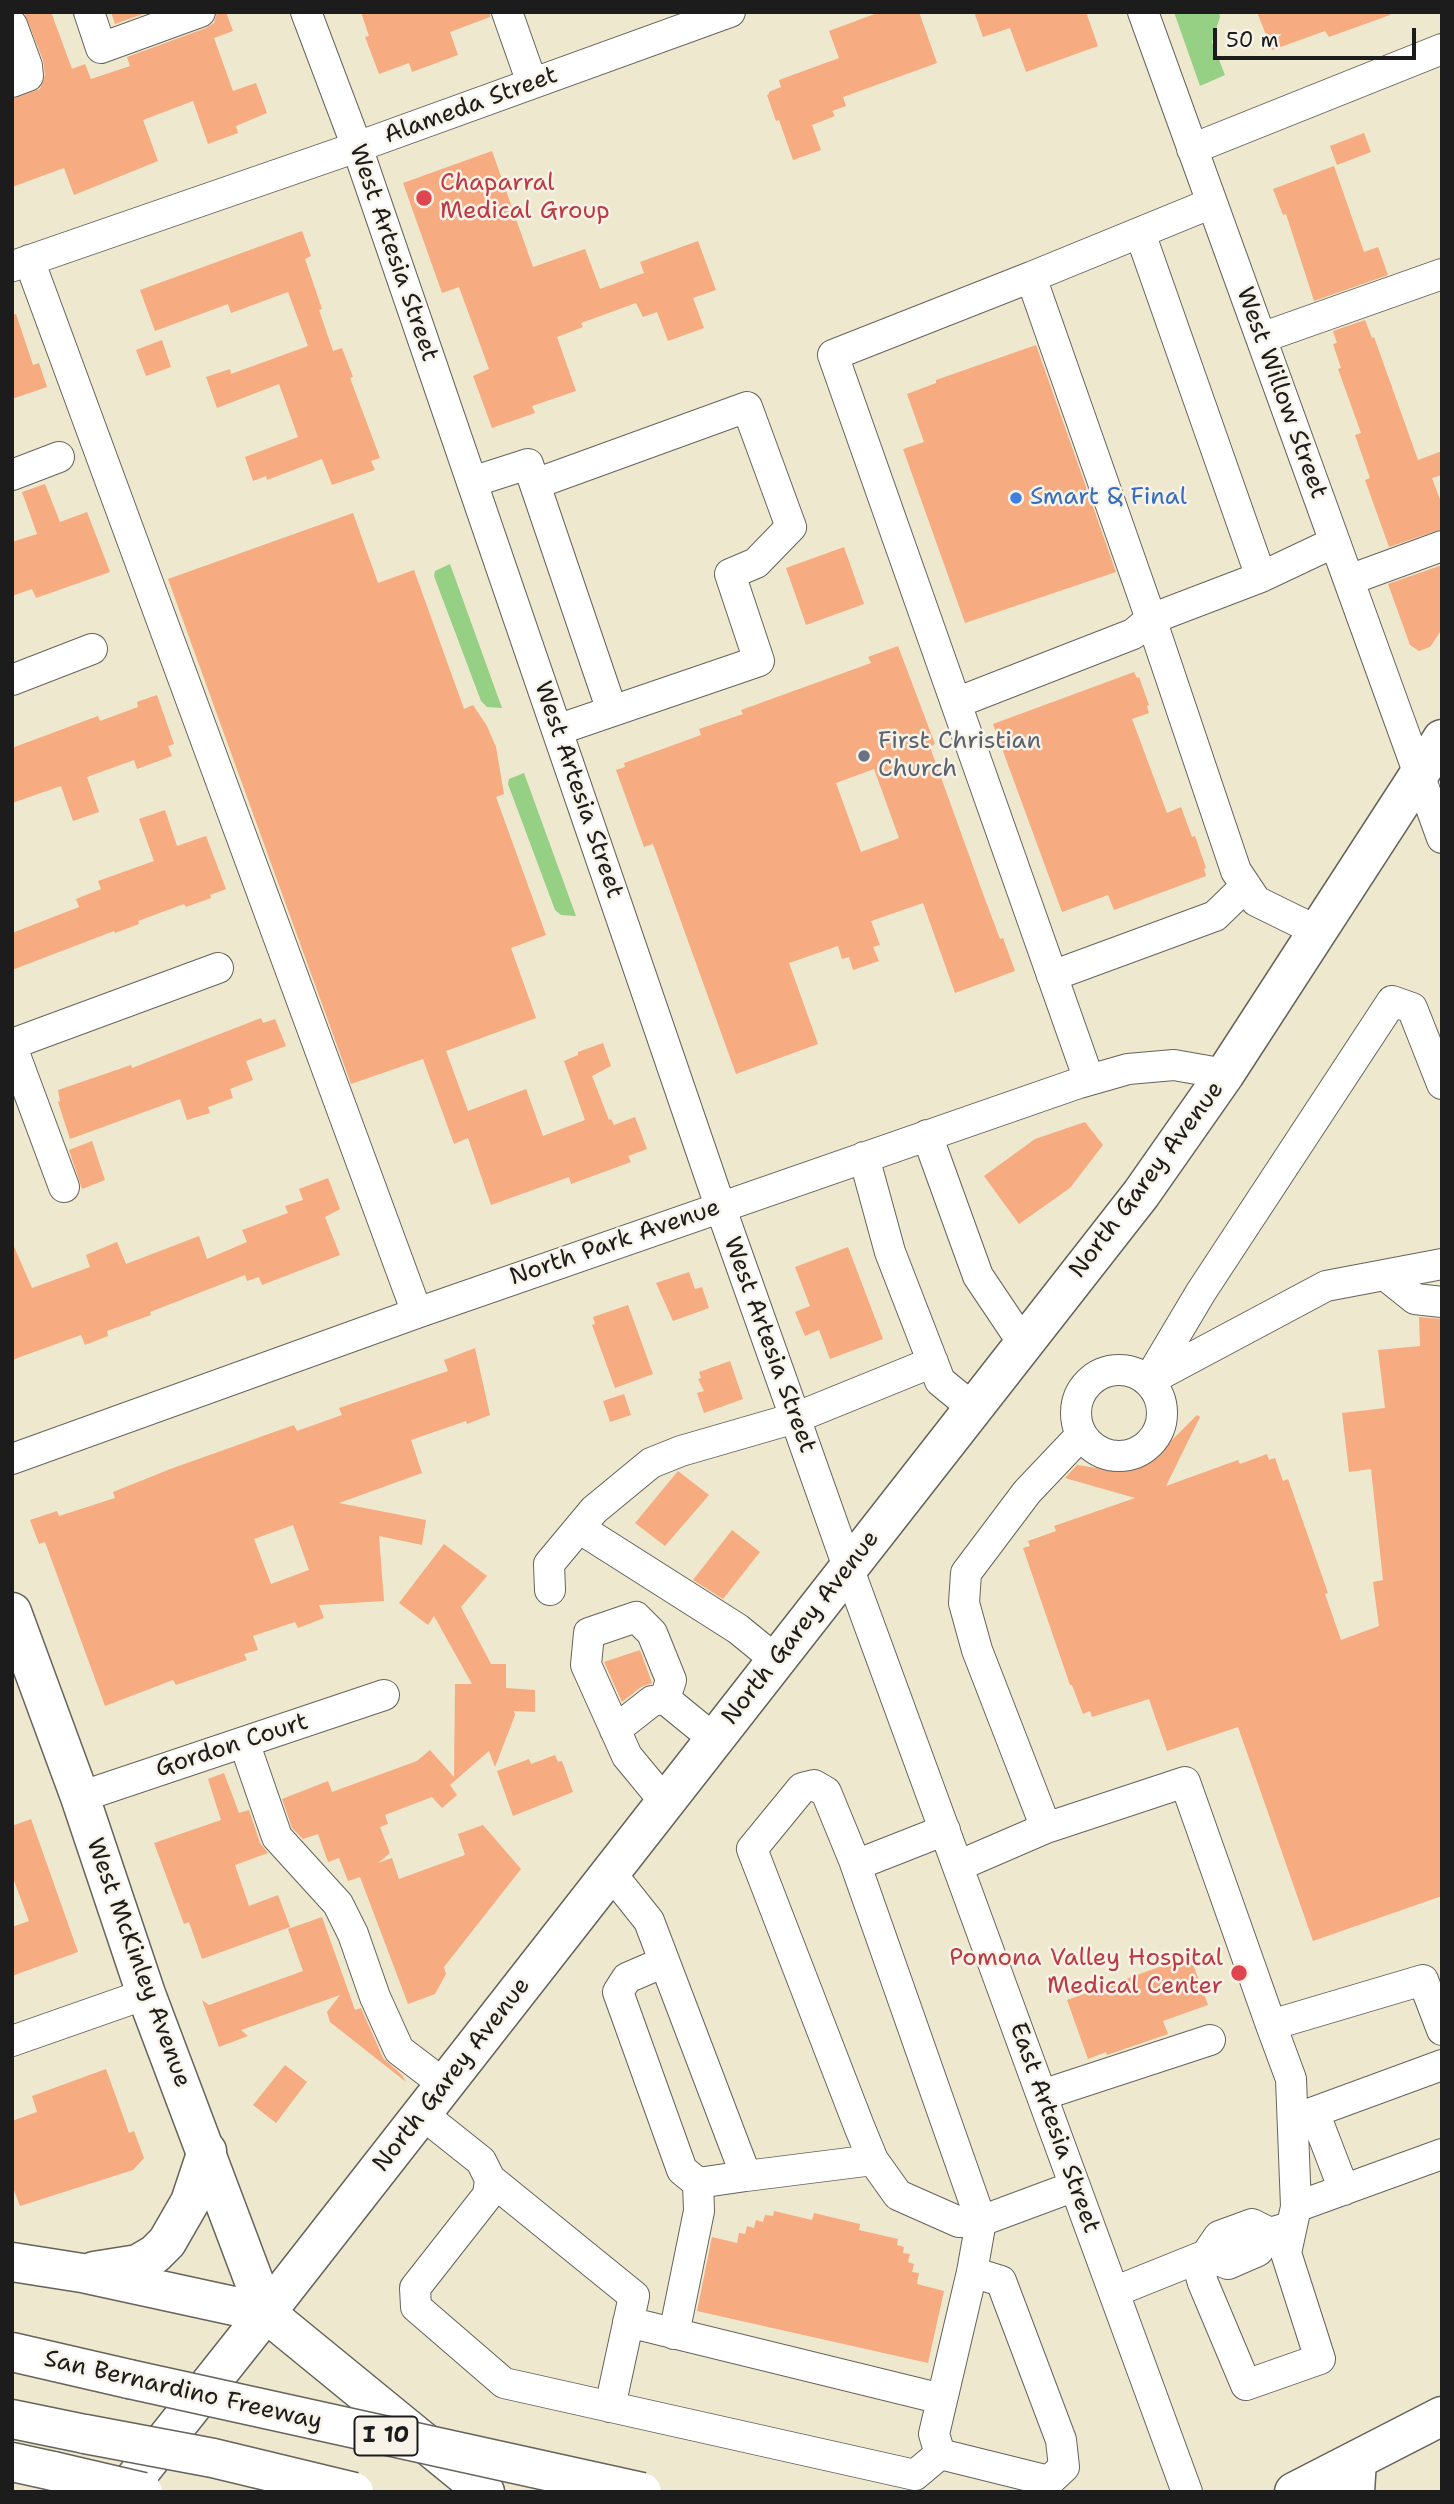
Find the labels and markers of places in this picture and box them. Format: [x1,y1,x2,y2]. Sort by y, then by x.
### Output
place label: Chaparral Medical Group [440,170,610,226]
marker: Chaparral Medical Group [414,188,434,208]
place label: Smart & Final [1030,484,1187,512]
marker: Smart & Final [1008,490,1024,506]
place label: First Christian Church [878,728,1041,784]
marker: First Christian Church [856,748,872,764]
place label: Pomona Valley Hospital Medical Center [949,1945,1223,2001]
marker: Pomona Valley Hospital Medical Center [1229,1963,1249,1983]

